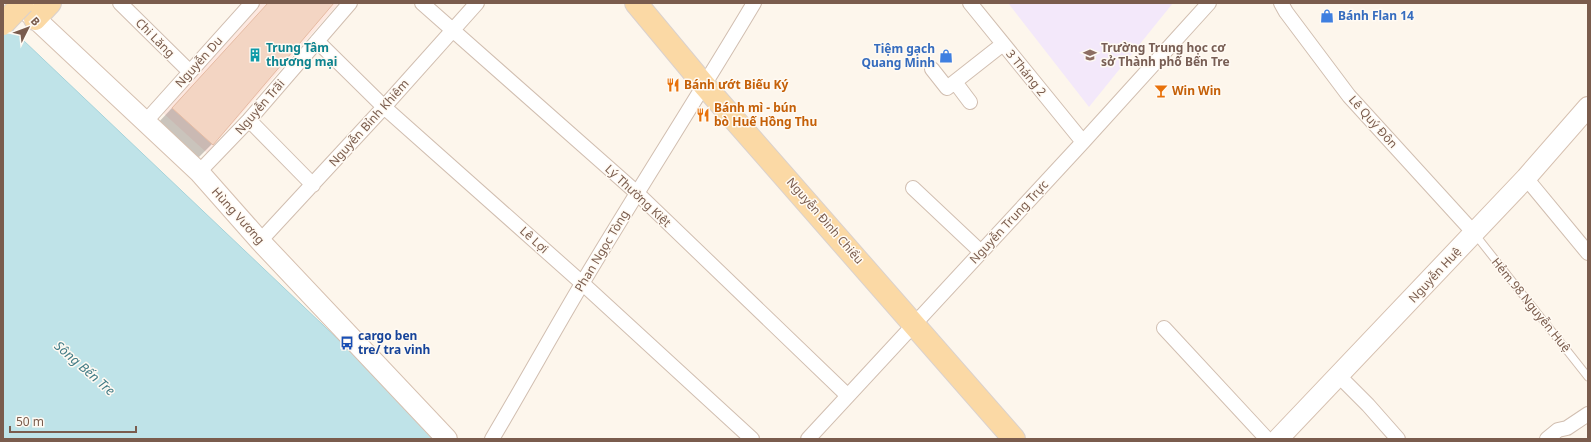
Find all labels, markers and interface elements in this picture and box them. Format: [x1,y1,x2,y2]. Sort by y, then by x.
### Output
place label: Bánh Flan 14 [1338,7,1414,24]
north arrow [8,8,48,48]
shop icon: Bánh Flan 14 [1319,8,1335,24]
text: B [28,13,44,29]
street label: Chi Lăng [132,14,179,61]
street label: Nguyễn Du [171,32,226,91]
place label: Trung Tâm thương mại [266,39,337,70]
place label: Trường Trung học cơ sở Thành phố Bến Tre [1101,39,1230,70]
place label: Tiệm gạch Quang Minh [862,40,935,71]
street label: 3 Tháng 2 [1002,46,1051,100]
building icon: Trung Tâm thương mại [247,47,263,63]
school or university icon: Trường Trung học cơ sở Thành phố Bến Tre [1082,47,1098,63]
shop icon: Tiệm gạch Quang Minh [938,48,954,64]
street label: Nguyễn Trãi [231,75,288,138]
street label: Nguyễn Bỉnh Khiêm [325,75,412,170]
place label: Bánh ướt Biếu Ký [684,76,789,93]
restaurant icon: Bánh ướt Biếu Ký [665,77,681,93]
place label: Win Win [1172,82,1221,99]
bar icon: Win Win [1153,83,1169,99]
street label: Lê Quý Đôn [1345,92,1402,152]
place label: Bánh mì - bún bò Huế Hồng Thu [714,99,817,130]
restaurant icon: Bánh mì - bún bò Huế Hồng Thu [695,107,711,123]
street label: Lý Thường Kiệt [602,161,676,231]
street label: Nguyễn Đình Chiểu [783,174,868,268]
street label: Nguyễn Trung Trực [965,176,1052,267]
street label: Hùng Vương [208,183,269,248]
street label: Phan Ngọc Tòng [570,207,633,295]
street label: Lê Lợi [516,222,552,257]
street label: Nguyễn Huệ [1404,243,1465,306]
street label: Hẻm 98 Nguyễn Huệ [1488,254,1575,356]
place label: cargo ben tre/ tra vinh [358,327,430,358]
bus stop icon: cargo ben tre/ tra vinh [339,335,355,351]
water label: Sông Bến Tre [51,337,120,400]
scale bar [10,408,136,434]
text: 50 m [16,413,44,430]

